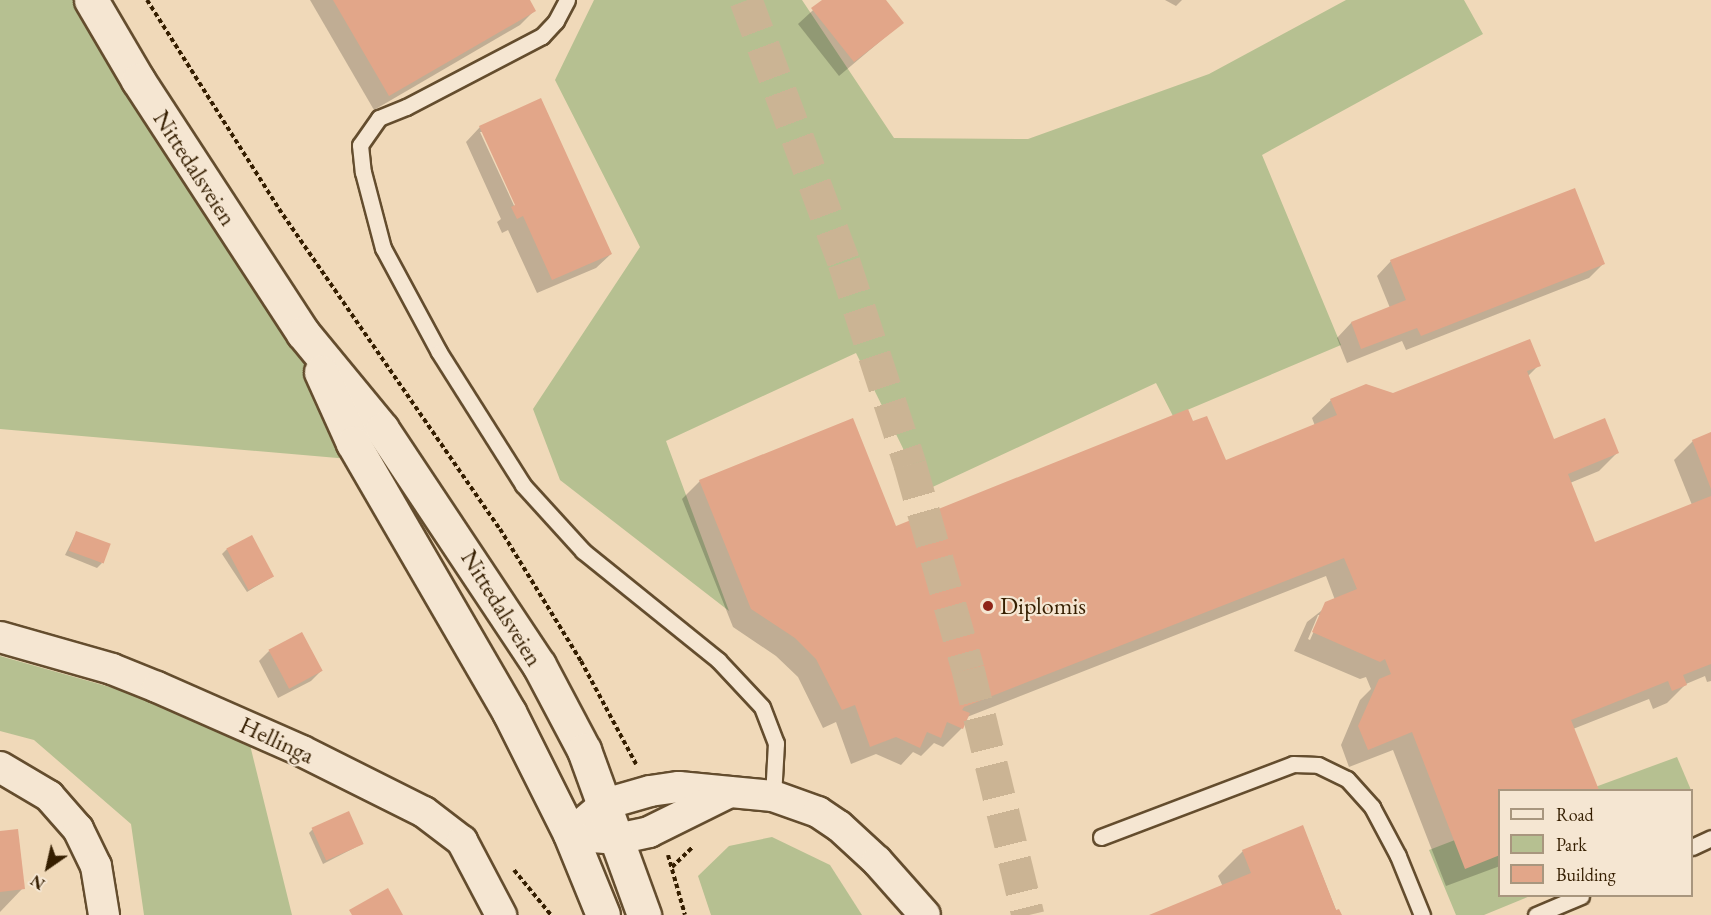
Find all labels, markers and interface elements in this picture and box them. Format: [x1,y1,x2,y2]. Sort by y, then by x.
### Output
street label: Nittedalsveien [147,105,243,231]
street label: Nittedalsveien [455,545,549,671]
place label: Diplomis [1000,592,1086,620]
marker: Diplomis [981,599,995,613]
street label: Hellinga [235,710,319,770]
legend [1498,789,1693,897]
text: Road [1556,803,1594,826]
text: Park [1556,833,1587,856]
north arrow [18,837,78,897]
text: Building [1556,863,1616,886]
text: N [26,870,49,895]

